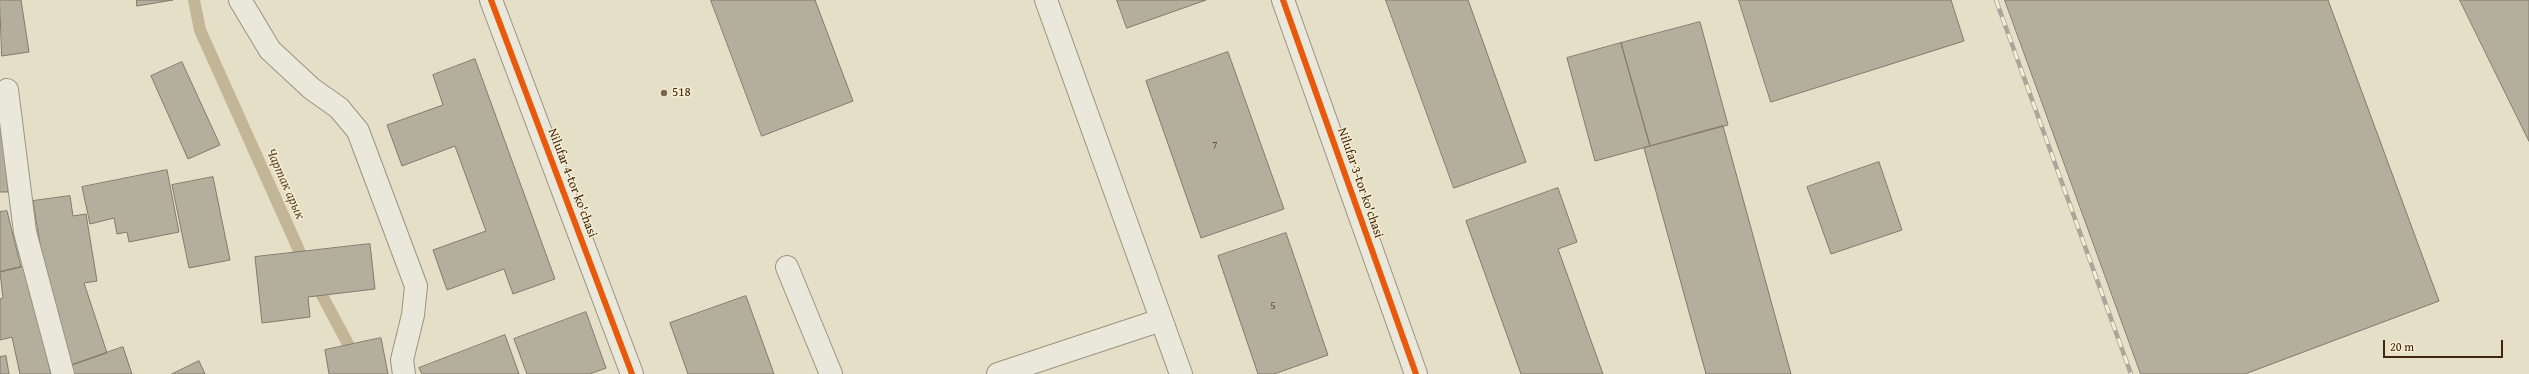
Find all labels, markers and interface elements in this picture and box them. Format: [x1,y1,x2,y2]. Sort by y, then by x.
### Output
place label: 518 [672,85,691,101]
marker: 518 [659,88,669,98]
street label: Nilufar 4-tor ko'chasi [544,126,600,240]
street label: Nilufar 3-tor ko'chasi [1334,126,1386,240]
house number: 7 [1212,138,1218,152]
water label: Чартак арык [262,146,308,222]
house number: 5 [1270,299,1276,313]
scale bar [2385,332,2505,358]
text: 20 m [2390,338,2414,355]

